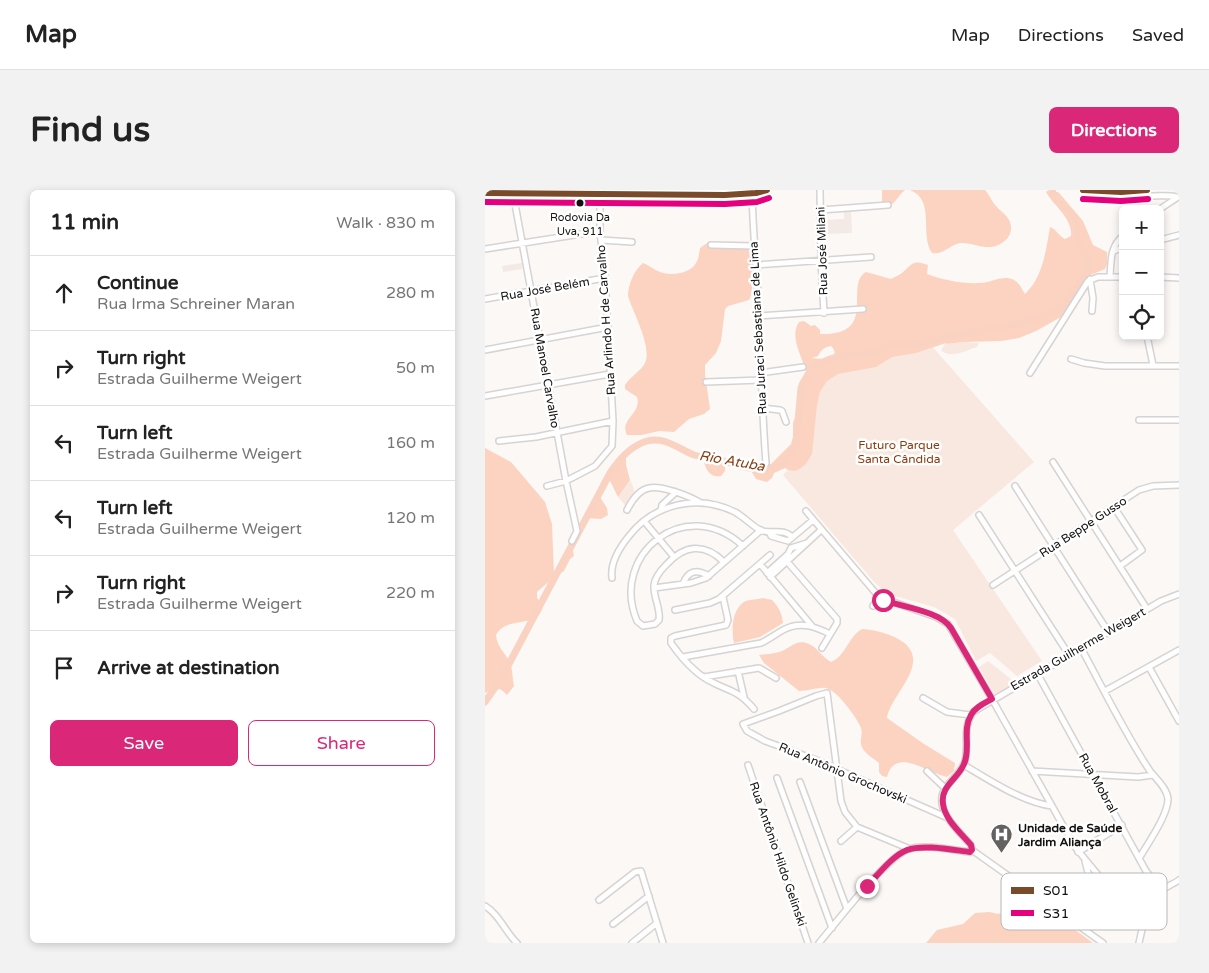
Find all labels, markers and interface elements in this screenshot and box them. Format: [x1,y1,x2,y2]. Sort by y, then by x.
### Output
text: Map [25,20,77,49]
text: Map [951,24,990,46]
text: Directions [1018,24,1104,46]
text: Saved [1132,24,1184,46]
button: Directions [1049,107,1179,153]
text: Find us [30,109,150,151]
marker: Rodovia Da Uva, 911 [575,198,585,208]
map controls [1119,205,1164,340]
button: + [1119,205,1164,250]
street label: Rua José Milani [813,206,831,296]
text: 11 min [50,210,119,235]
place label: Rodovia Da Uva, 911 [550,211,610,238]
text: Walk · 830 m [336,213,435,233]
street label: Rua Juraci Sebastiana de Lima [746,241,770,415]
street label: Rua Arlindo H de Carvalho [594,244,618,396]
button: − [1119,250,1164,295]
text: Continue [97,272,179,294]
street label: Rua José Belém [499,274,591,304]
icon: ahead [50,279,78,307]
text: 280 m [386,283,435,303]
text: Rua Irma Schreiner Maran [97,294,295,314]
button: locate [1119,295,1164,340]
street label: Rua Manoel Carvalho [528,307,562,429]
text: Turn right [97,347,185,369]
icon: right [50,354,78,382]
text: 50 m [396,358,435,378]
text: Estrada Guilherme Weigert [97,369,302,389]
text: Turn left [97,422,173,444]
icon: left [50,429,78,457]
text: 160 m [386,433,435,453]
park label: Futuro Parque Santa Cândida [857,438,941,466]
text: Estrada Guilherme Weigert [97,444,302,464]
water label: Rio Atuba [698,447,767,475]
street label: Rua Beppe Gusso [1037,494,1129,560]
text: Turn left [97,497,173,519]
icon: left [50,504,78,532]
text: 120 m [386,508,435,528]
text: Estrada Guilherme Weigert [97,519,302,539]
text: Turn right [97,572,185,594]
icon: right [50,579,78,607]
text: 220 m [386,583,435,603]
route start [872,589,895,612]
text: Estrada Guilherme Weigert [97,594,302,614]
street label: Estrada Guilherme Weigert [1008,604,1148,693]
icon: arrive [50,654,78,682]
text: Arrive at destination [97,657,280,679]
button: Save [50,720,238,766]
button: Share [248,720,435,766]
street label: Rua Antônio Grochovski [777,740,909,806]
street label: Rua Mobral [1076,751,1120,815]
street label: Rua Antônio Hildo Gelinski [747,780,809,928]
place label: Unidade de Saúde Jardim Aliança [1017,821,1122,850]
hospital icon: Unidade de Saúde Jardim Aliança [990,823,1014,854]
legend [1001,873,1167,930]
route end [856,875,879,898]
text: S01 [1043,882,1069,899]
text: S31 [1043,905,1069,922]

